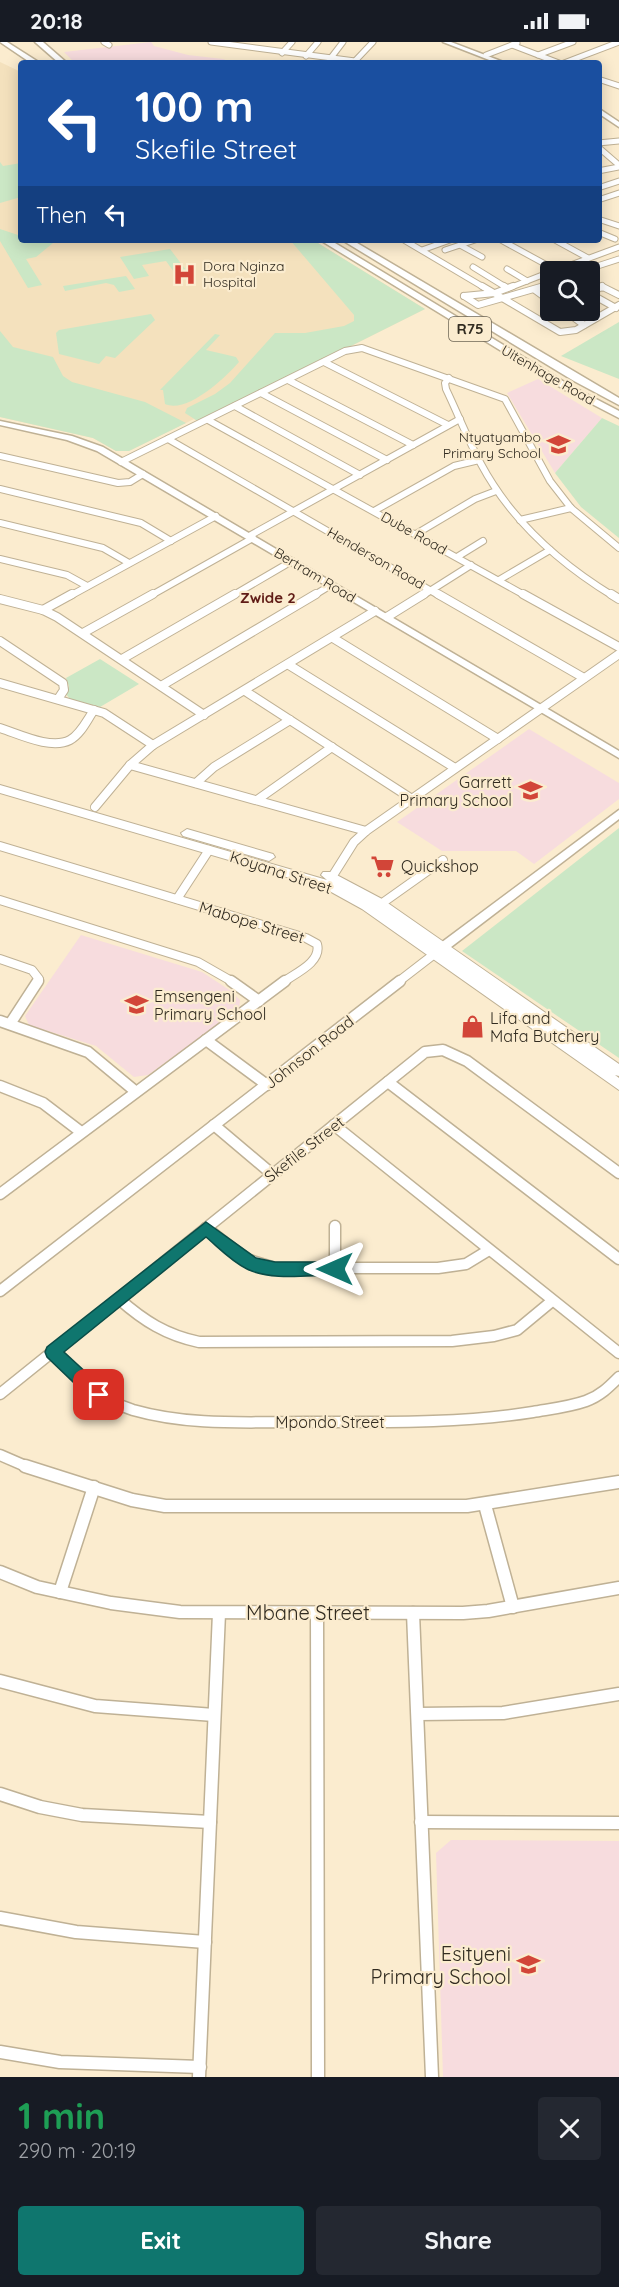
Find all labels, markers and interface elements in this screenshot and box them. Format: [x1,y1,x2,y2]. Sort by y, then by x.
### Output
text: 20:18 [30,7,83,35]
text: 100 m [135,80,253,133]
icon: left [36,84,114,162]
text: Skefile Street [135,132,297,166]
icon: left [99,198,132,231]
text: Then [36,201,87,229]
place label: Dora Nginza Hospital [203,257,284,291]
hospital icon: Dora Nginza Hospital [172,261,198,287]
map controls [540,261,600,321]
button: search [540,261,600,321]
road number: R75 [449,317,491,341]
street label: Uitenhage Road [498,341,598,409]
place label: Ntyatyambo Primary School [443,428,541,462]
school or university icon: Ntyatyambo Primary School [546,432,572,458]
street label: Dube Road [378,507,450,559]
street label: Henderson Road [324,523,428,593]
street label: Bertram Road [271,544,359,606]
district label: Zwide 2 [240,588,296,607]
place label: Garrett Primary School [400,772,512,810]
school or university icon: Garrett Primary School [517,778,543,804]
street label: Koyana Street [228,846,334,898]
supermarket icon: Quickshop [370,853,396,879]
place label: Quickshop [401,856,479,876]
street label: Mabope Street [197,896,307,948]
place label: Emsengeni Primary School [154,986,266,1024]
school or university icon: Emsengeni Primary School [123,992,149,1018]
place label: Lifa and Mafa Butchery [490,1008,599,1046]
street label: Johnson Road [260,1011,358,1093]
shop icon: Lifa and Mafa Butchery [459,1014,485,1040]
street label: Skefile Street [260,1112,348,1186]
position arrow [303,1237,367,1301]
pin [73,1369,124,1420]
icon: arrive [82,1378,115,1411]
street label: Mpondo Street [275,1412,385,1432]
street label: Mbane Street [246,1600,370,1625]
place label: Esityeni Primary School [371,1941,511,1989]
school or university icon: Esityeni Primary School [516,1952,542,1978]
text: 1 min [18,2093,105,2138]
button: close [538,2097,601,2160]
text: 290 m · 20:19 [18,2138,136,2163]
button: Exit [18,2206,304,2275]
button: Share [316,2206,601,2275]

